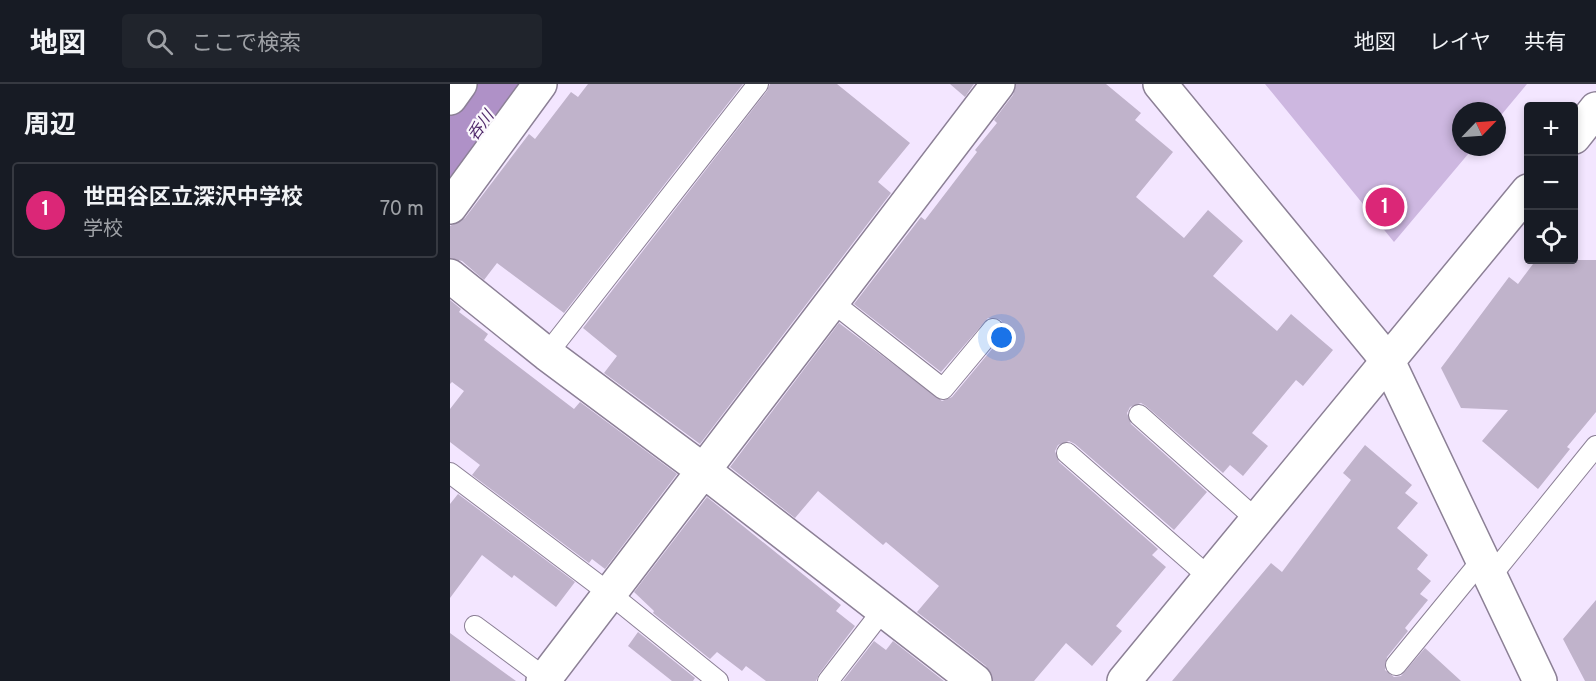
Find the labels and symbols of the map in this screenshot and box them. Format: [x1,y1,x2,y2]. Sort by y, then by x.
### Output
north arrow [1452,102,1506,156]
water label: 呑川 [464,106,500,145]
pin: 1 [1366,184,1404,230]
your location [987,323,1016,352]

